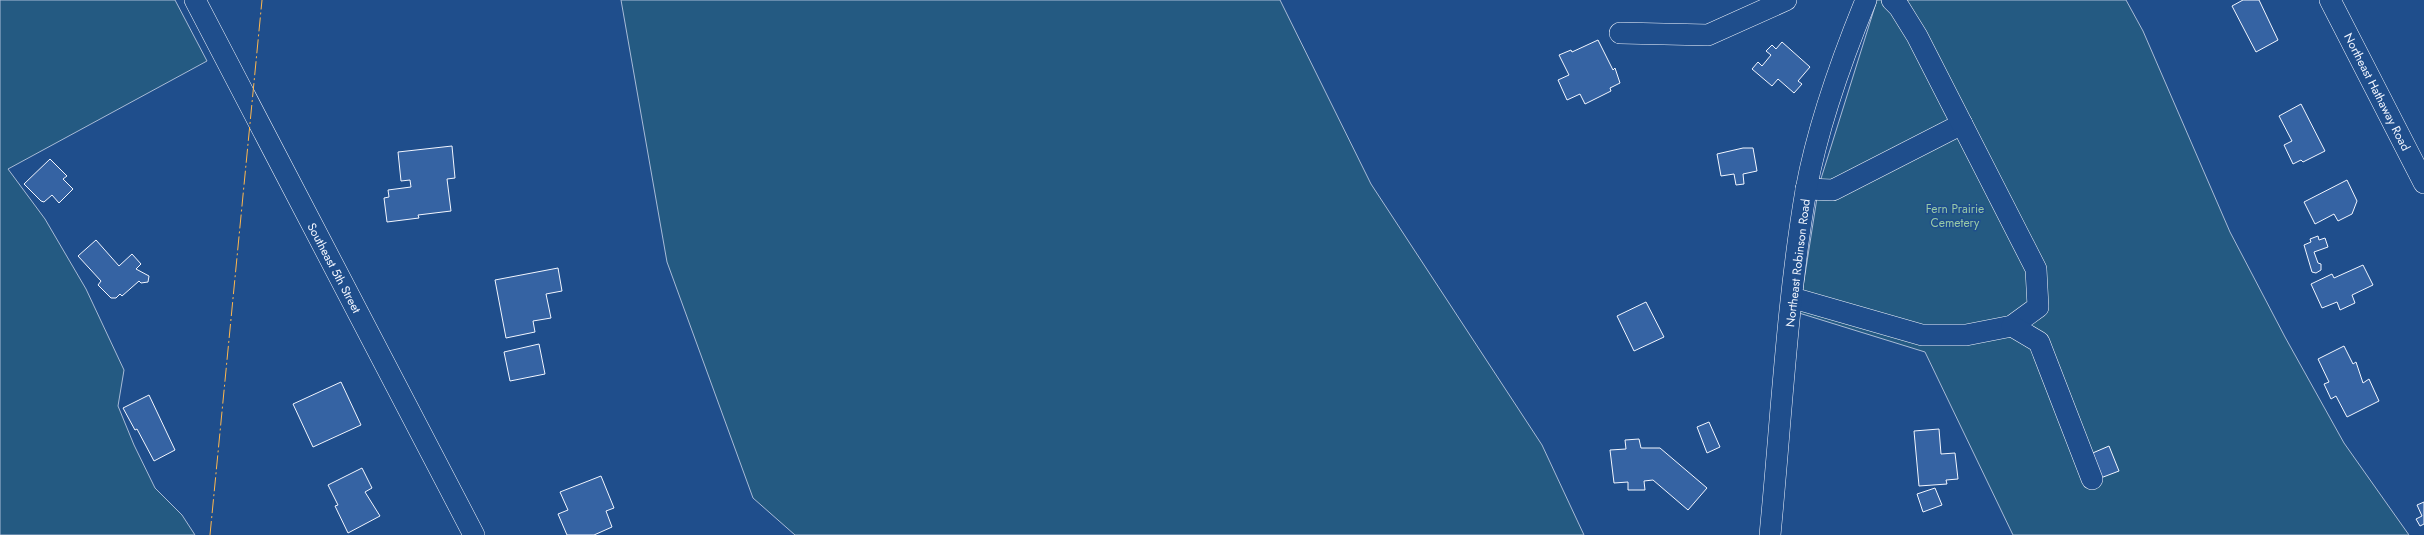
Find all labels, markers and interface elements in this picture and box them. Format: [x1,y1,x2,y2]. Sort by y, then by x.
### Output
street label: Northeast Hathaway Road [2339,30,2415,154]
street label: Northeast Robinson Road [1781,198,1815,328]
park label: Fern Prairie Cemetery [1926,200,1984,232]
street label: Southeast 5th Street [303,220,365,317]

